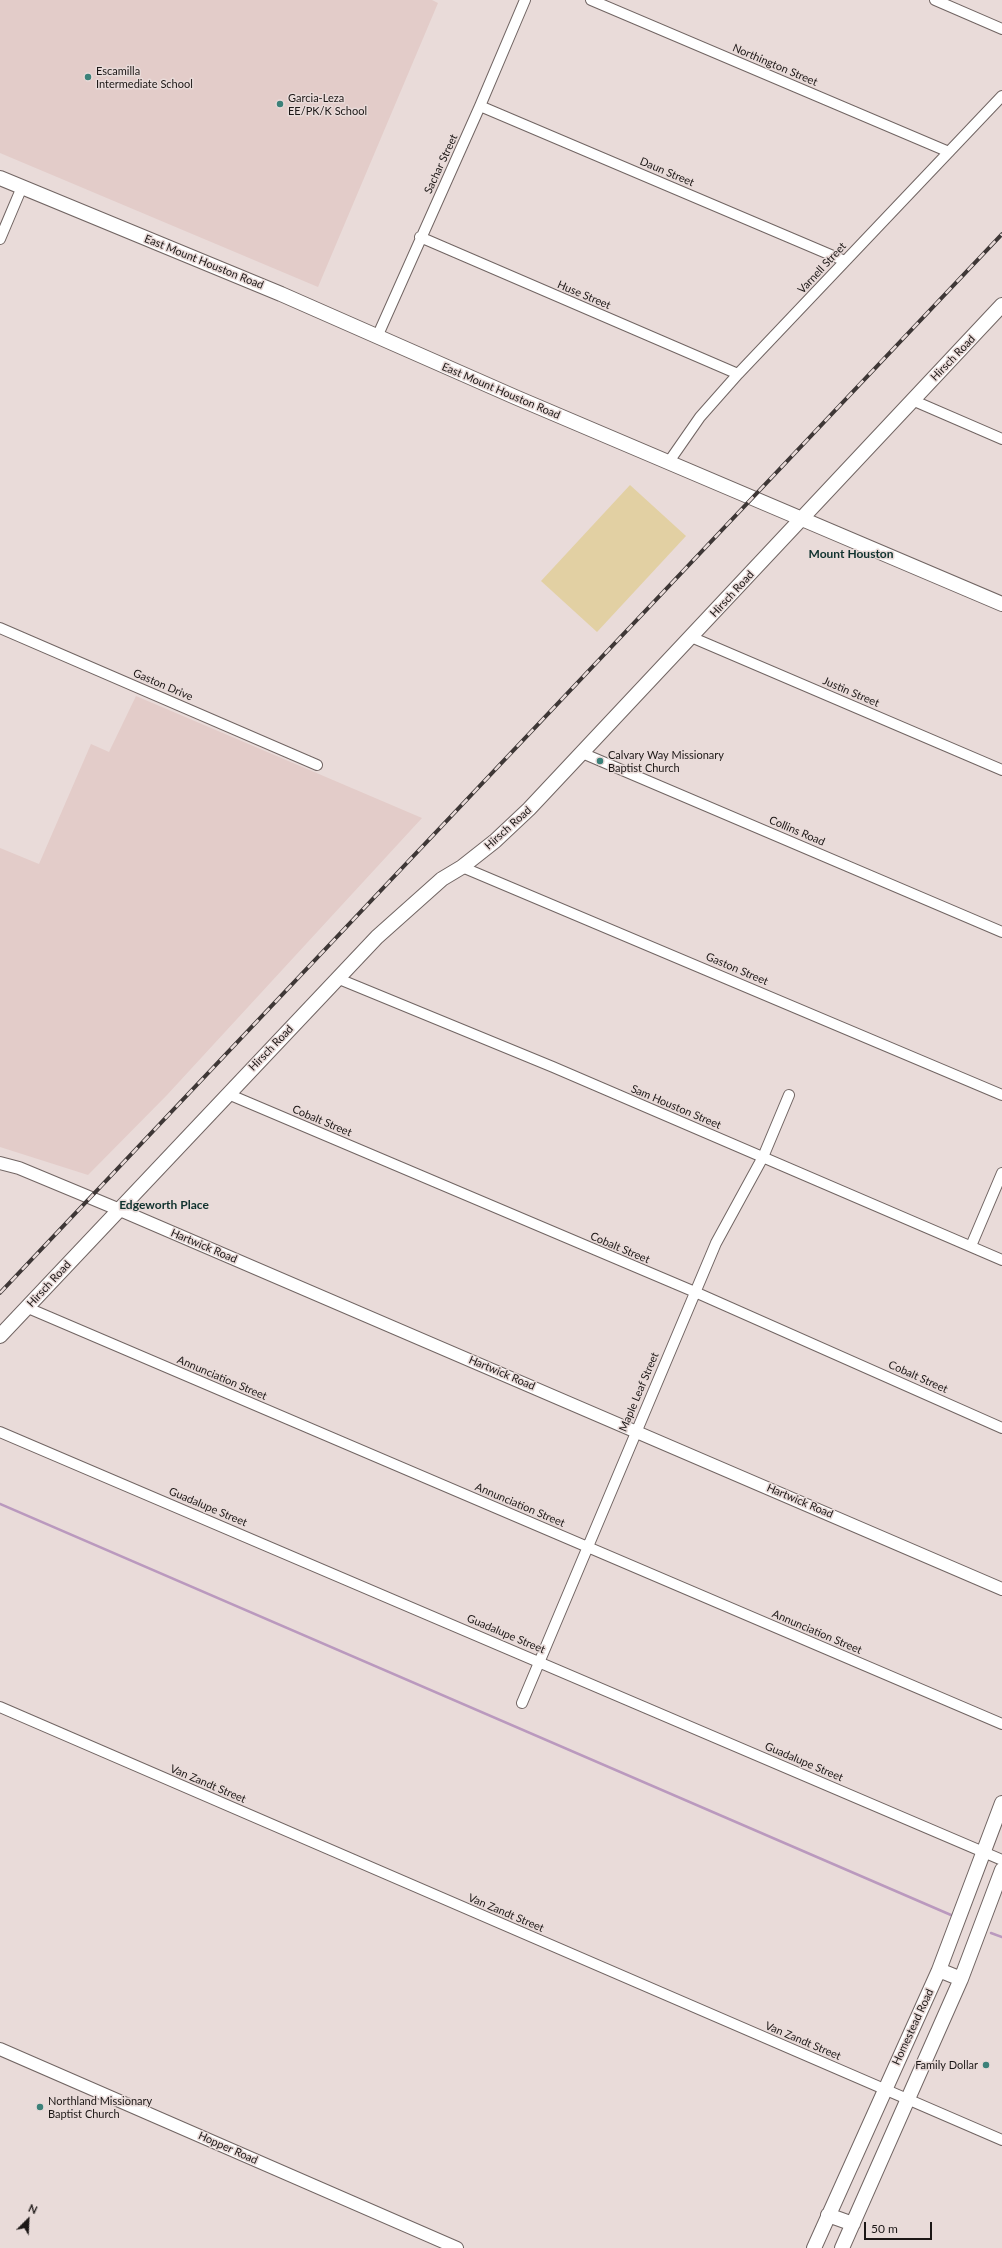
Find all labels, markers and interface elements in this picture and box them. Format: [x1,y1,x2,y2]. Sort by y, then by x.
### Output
street label: Northington Street [730,41,820,89]
place label: Escamilla Intermediate School [96,64,193,90]
marker: Escamilla Intermediate School [83,72,93,82]
place label: Garcia-Leza EE/PK/K School [288,91,367,117]
marker: Garcia-Leza EE/PK/K School [275,99,285,109]
street label: Sachar Street [421,132,461,196]
street label: Daun Street [638,155,696,189]
street label: East Mount Houston Road [142,232,266,292]
street label: Varnell Street [795,240,849,296]
street label: Huse Street [555,278,613,312]
street label: Hirsch Road [928,332,978,384]
street label: East Mount Houston Road [440,360,562,422]
district label: Mount Houston [809,547,893,561]
street label: Hirsch Road [707,568,757,620]
street label: Gaston Drive [131,667,195,703]
street label: Justin Street [821,674,881,710]
place label: Calvary Way Missionary Baptist Church [608,748,724,774]
marker: Calvary Way Missionary Baptist Church [595,756,605,766]
street label: Hirsch Road [482,804,534,852]
street label: Collins Road [767,813,827,849]
street label: Gaston Street [704,950,770,988]
street label: Hirsch Road [246,1022,296,1074]
street label: Sam Houston Street [629,1082,723,1132]
street label: Cobalt Street [290,1103,354,1139]
district label: Edgeworth Place [119,1198,209,1212]
street label: Hartwick Road [169,1226,239,1266]
street label: Cobalt Street [588,1230,652,1266]
street label: Hirsch Road [24,1258,74,1310]
street label: Maple Leaf Street [616,1350,662,1434]
street label: Annunciation Street [175,1353,269,1403]
street label: Hartwick Road [467,1353,537,1393]
street label: Cobalt Street [886,1358,950,1396]
street label: Annunciation Street [473,1480,567,1530]
street label: Hartwick Road [765,1481,835,1521]
street label: Guadalupe Street [167,1485,249,1529]
street label: Annunciation Street [770,1607,864,1657]
street label: Guadalupe Street [465,1612,547,1656]
street label: Guadalupe Street [763,1740,845,1784]
street label: Van Zandt Street [168,1762,248,1806]
street label: Van Zandt Street [466,1891,546,1935]
street label: Homestead Road [890,1987,936,2067]
street label: Van Zandt Street [763,2019,843,2063]
place label: Family Dollar [915,2058,978,2072]
marker: Family Dollar [981,2060,991,2070]
place label: Northland Missionary Baptist Church [48,2094,152,2120]
marker: Northland Missionary Baptist Church [35,2102,45,2112]
street label: Hopper Road [196,2129,260,2167]
north arrow [8,2200,48,2240]
text: N [27,2201,40,2216]
scale bar [866,2214,934,2240]
text: 50 m [871,2221,898,2236]

